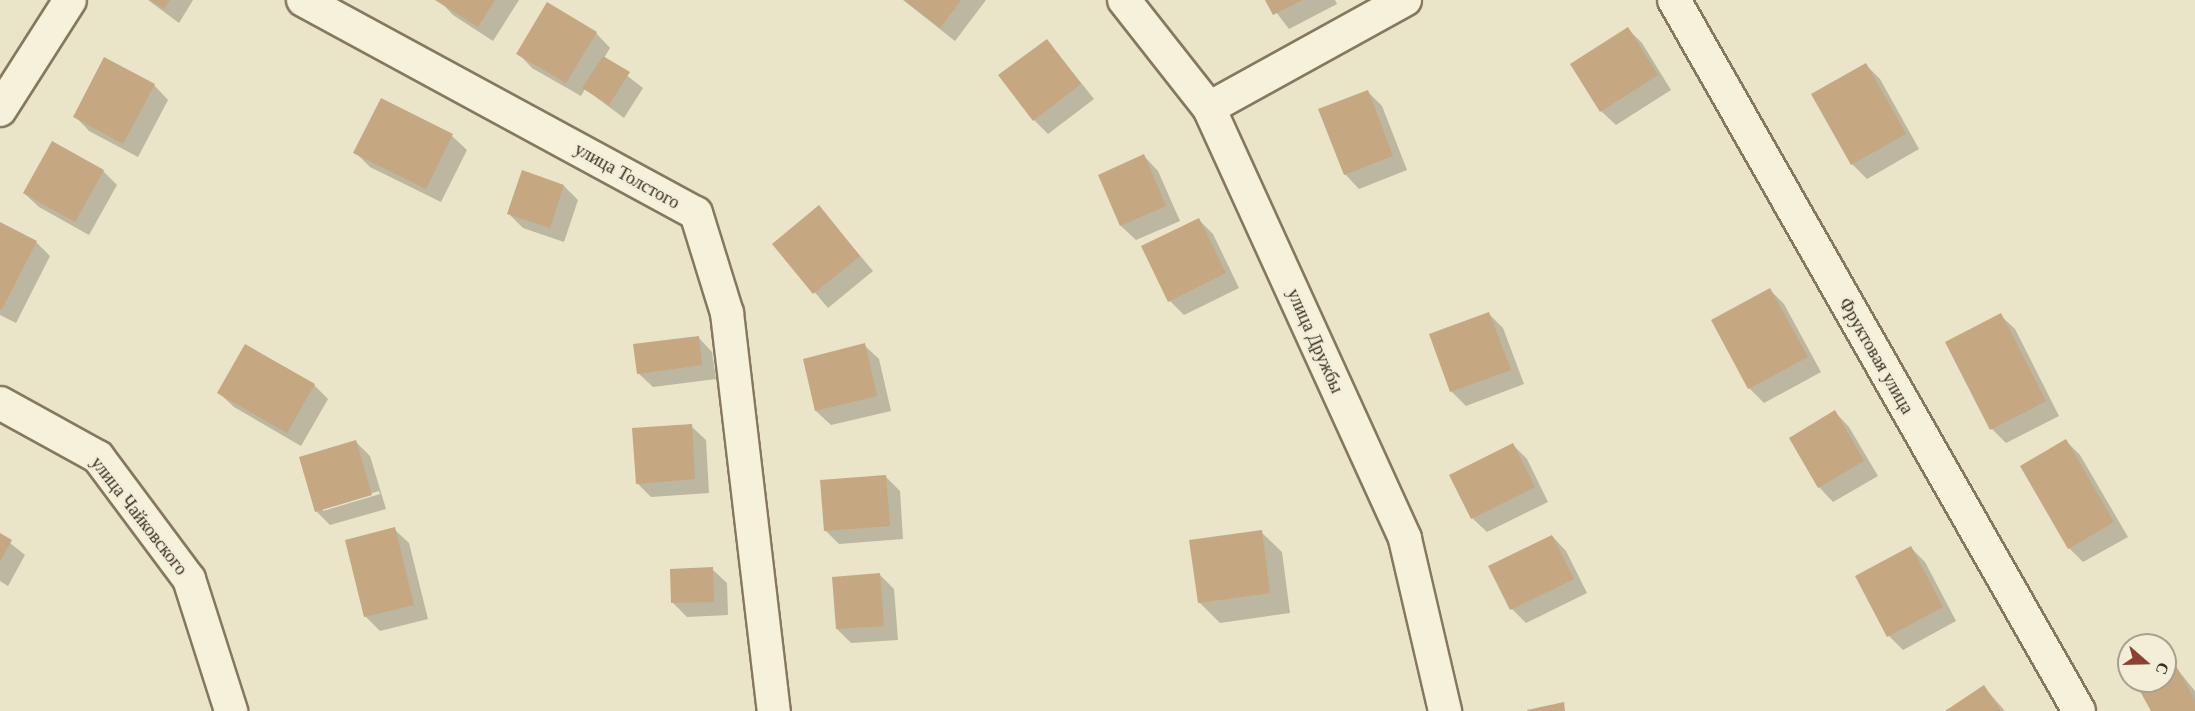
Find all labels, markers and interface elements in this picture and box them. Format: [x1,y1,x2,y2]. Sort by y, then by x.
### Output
street label: улица Толстого [571,138,683,214]
street label: улица Дружбы [1282,285,1348,397]
street label: Фруктовая улица [1834,294,1918,418]
street label: улица Чайковского [86,453,192,579]
north arrow [2117,633,2177,693]
text: С [2153,660,2172,677]

